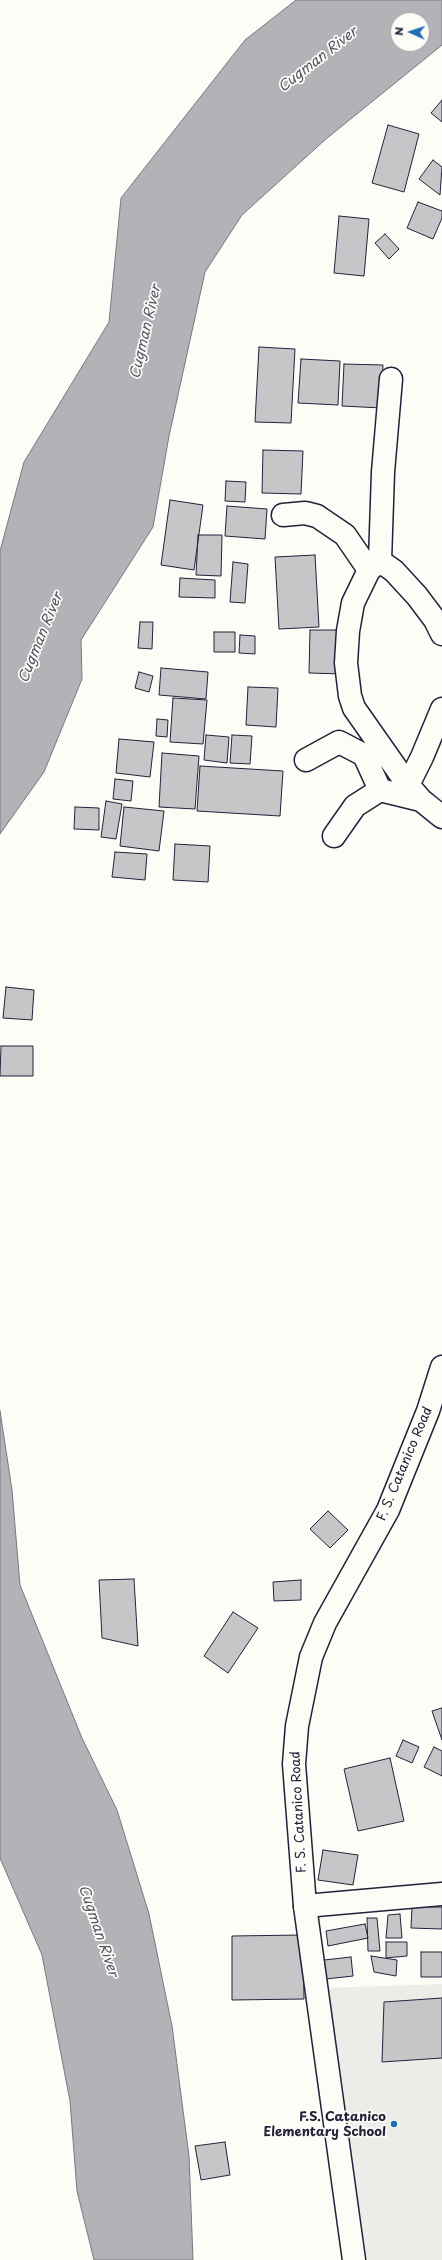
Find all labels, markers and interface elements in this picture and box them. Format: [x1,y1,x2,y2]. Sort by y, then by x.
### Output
north arrow [390,12,430,52]
water label: Cugman River [275,24,361,96]
text: N [390,27,407,36]
water label: Cugman River [127,283,165,381]
water label: Cugman River [15,590,67,686]
street label: F. S. Catanico Road [374,1405,436,1523]
street label: F. S. Catanico Road [288,1751,310,1873]
water label: Cugman River [74,1883,122,1979]
place label: F.S. Catanico Elementary School [264,2109,386,2140]
marker: F.S. Catanico Elementary School [389,2119,399,2129]

